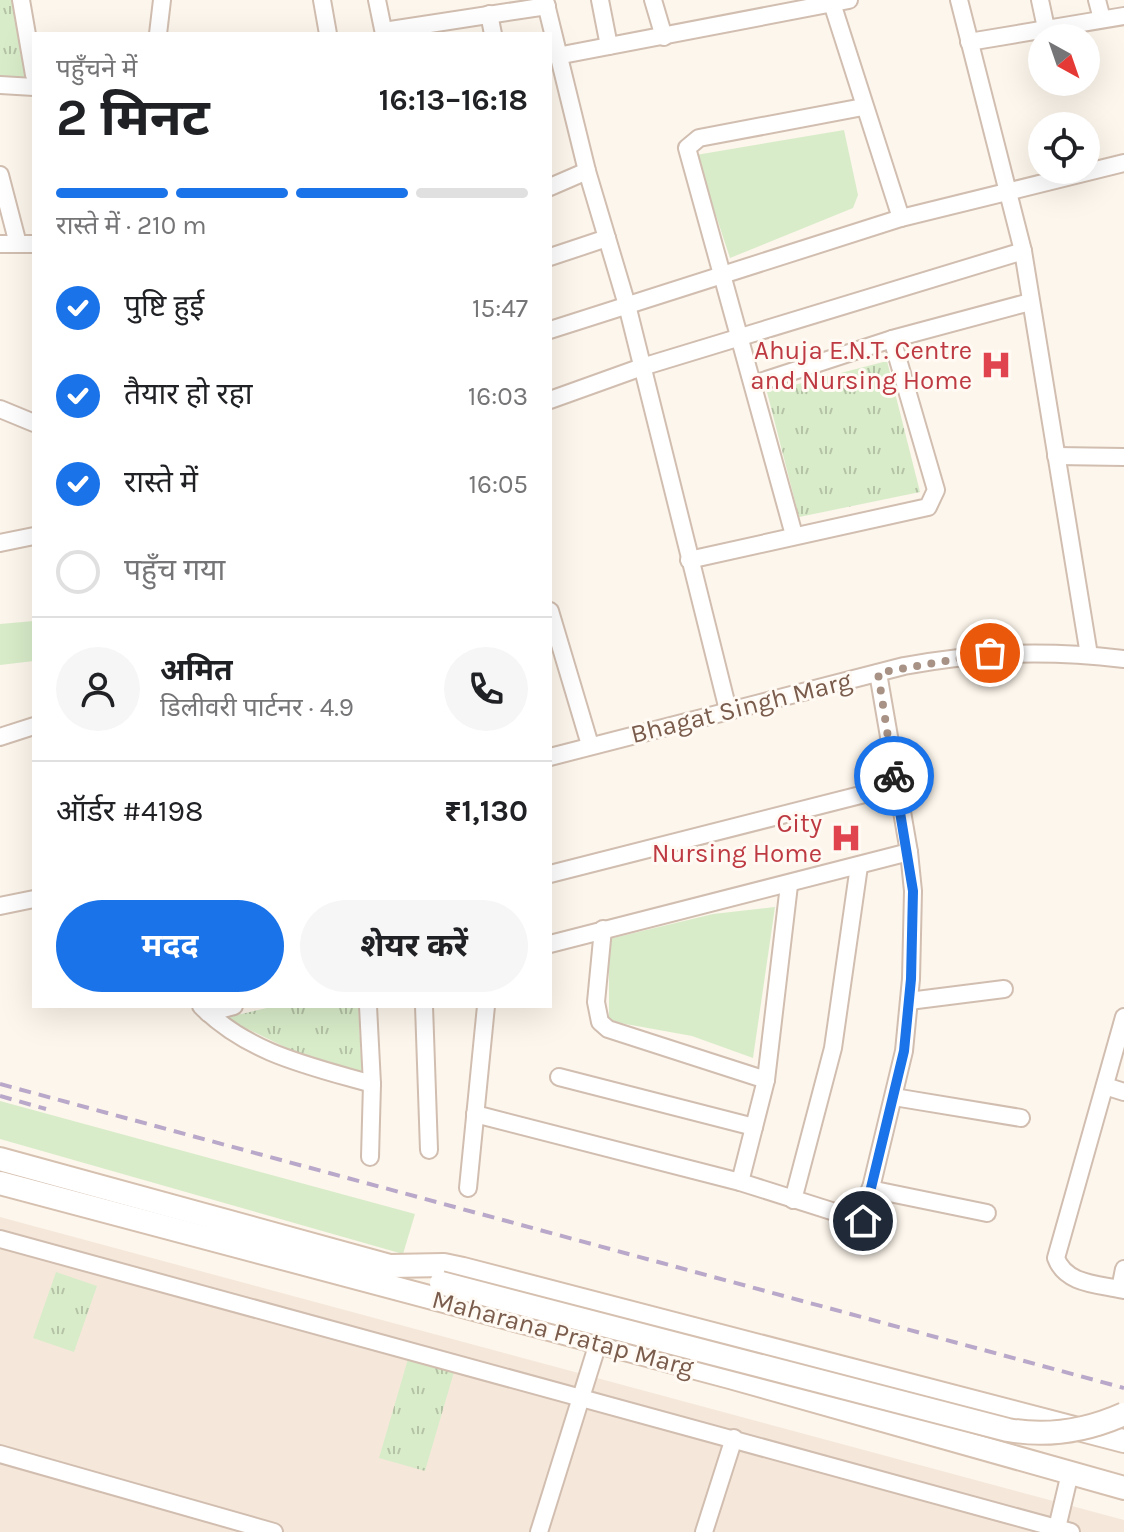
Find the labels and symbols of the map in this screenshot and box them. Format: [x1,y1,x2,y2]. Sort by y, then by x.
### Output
north arrow [1028,24,1100,96]
place label: Ahuja E.N.T. Centre and Nursing Home [750,335,972,396]
hospital icon: Ahuja E.N.T. Centre and Nursing Home [979,348,1013,382]
pin [956,619,1024,687]
street label: Bhagat Singh Marg [627,665,855,750]
courier [854,736,934,816]
place label: City Nursing Home [652,808,822,869]
hospital icon: City Nursing Home [829,821,863,855]
pin [829,1187,897,1255]
street label: Maharana Pratap Marg [429,1284,697,1383]

